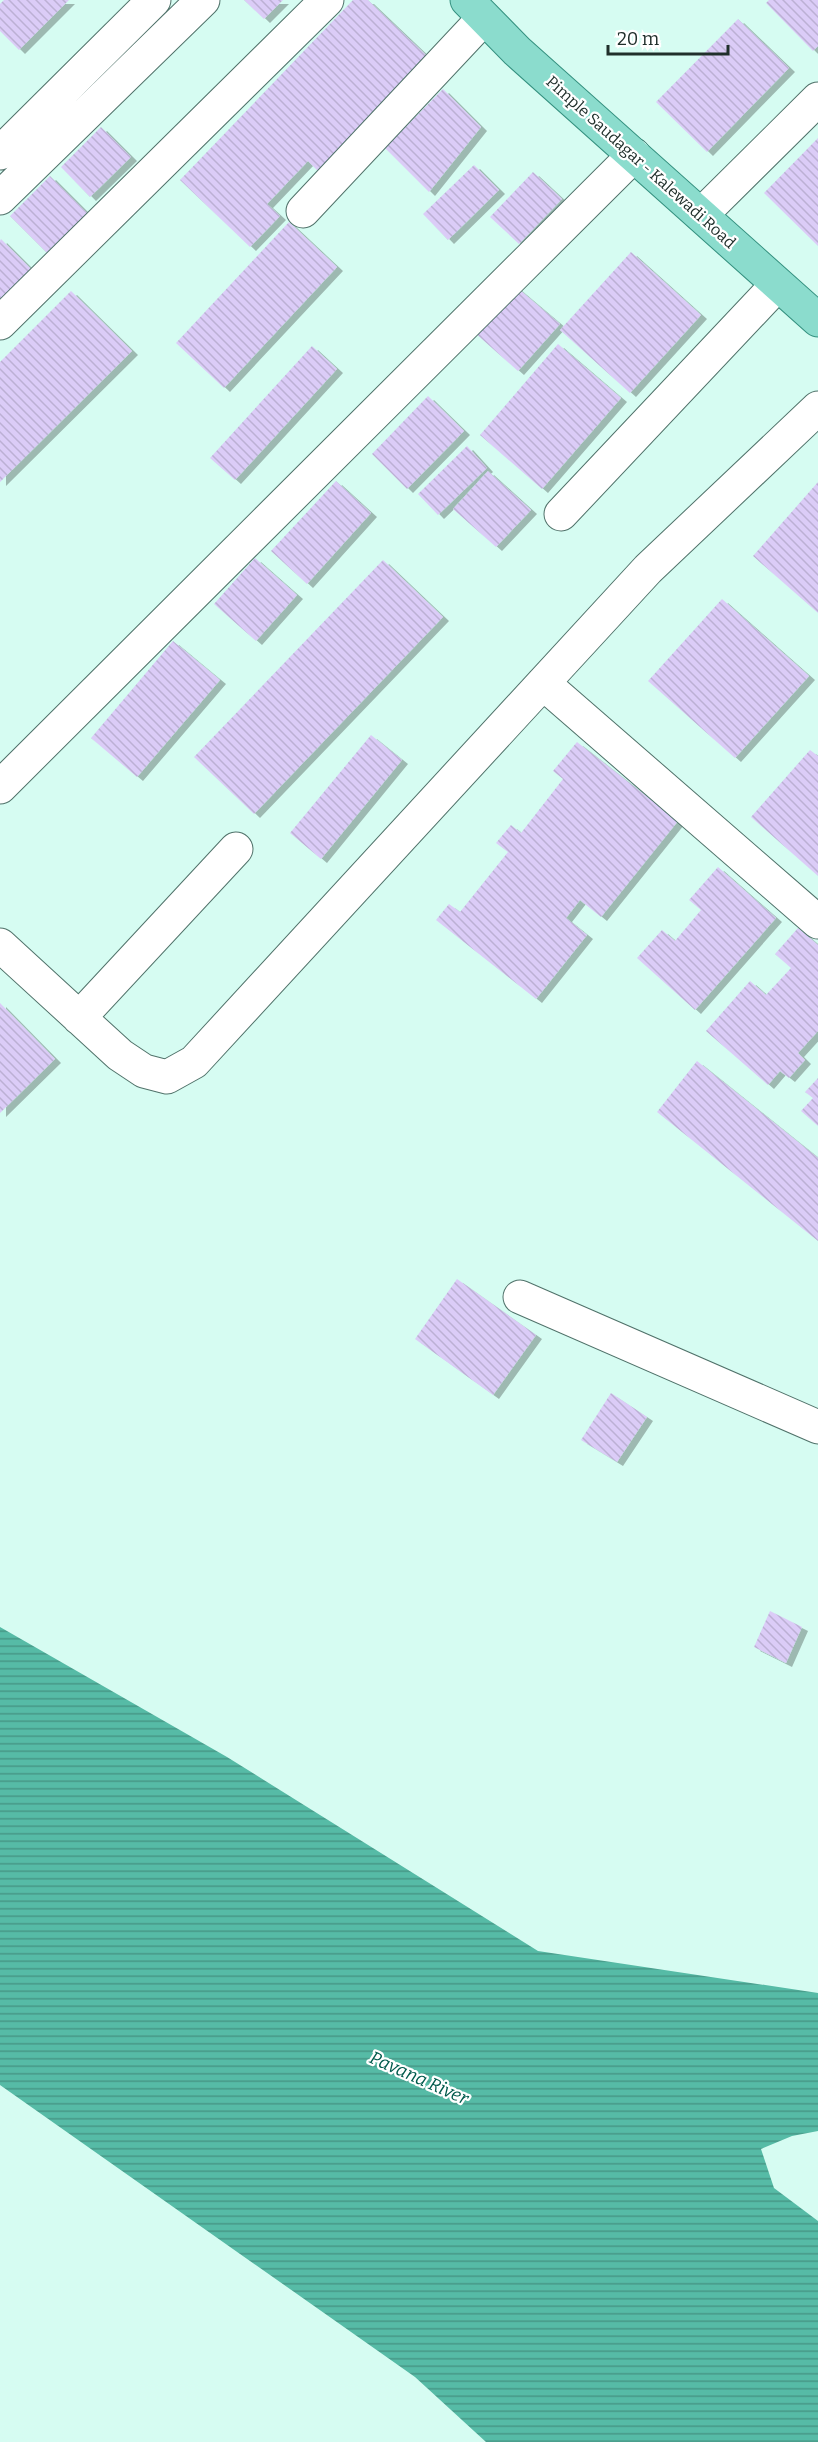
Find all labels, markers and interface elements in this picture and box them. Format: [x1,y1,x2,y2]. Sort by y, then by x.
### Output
scale bar [608,18,728,56]
text: 20 m [617,28,659,50]
street label: Pimple Saudagar - Kalewadi Road [542,72,740,253]
water label: Pavana River [366,2046,472,2110]

